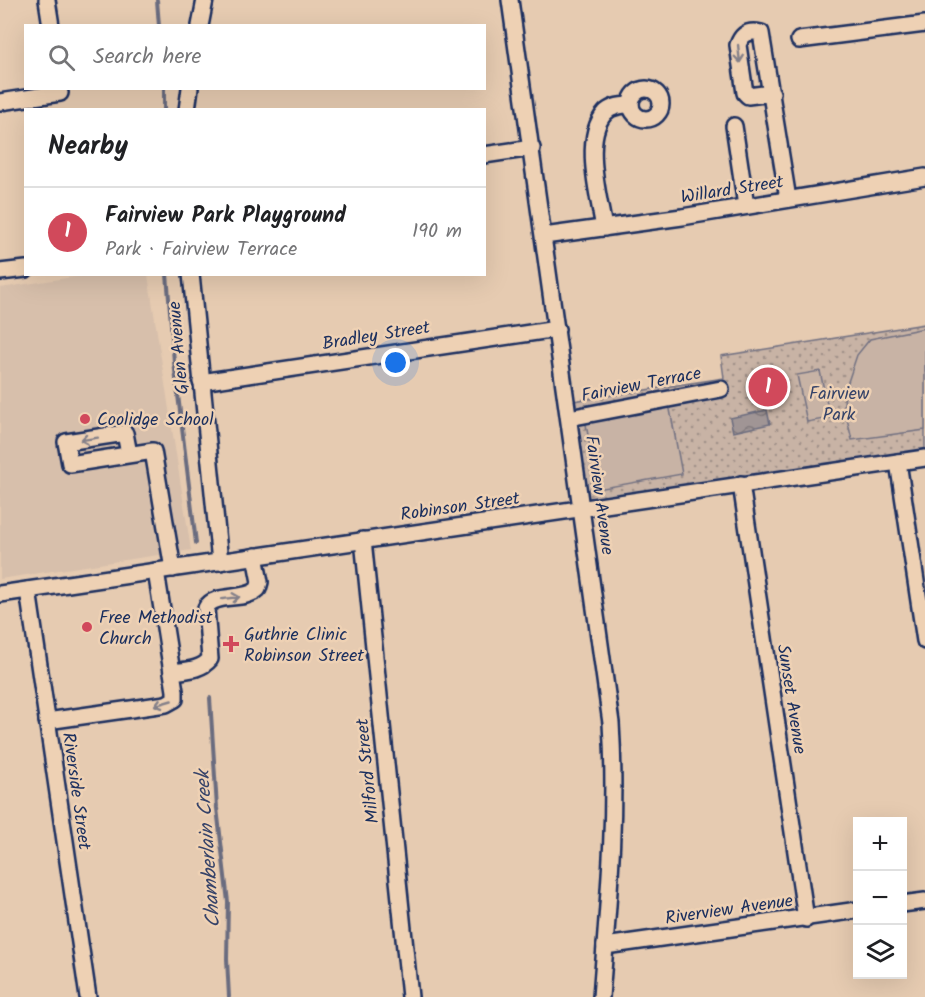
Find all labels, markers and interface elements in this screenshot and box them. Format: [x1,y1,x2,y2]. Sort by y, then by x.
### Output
search box [24,24,486,90]
text: Search here [93,40,201,75]
icon: search [45,41,78,74]
one-way arrow [734,43,745,63]
text: Nearby [48,126,128,168]
street label: Willard Street [679,168,787,213]
text: Fairview Park Playground [105,199,346,234]
text: 1 [64,216,71,248]
text: 190 m [412,216,462,248]
text: Park · Fairview Terrace [105,234,297,266]
street label: Glen Avenue [161,300,198,396]
street label: Bradley Street [320,313,433,359]
your location [381,348,410,377]
street label: Fairview Terrace [579,360,704,411]
pin: 1 [748,364,788,410]
park label: Fairview Park [809,380,870,430]
place label: Coolidge School [97,406,214,435]
marker: Coolidge School [78,412,92,426]
one-way arrow [80,433,99,444]
street label: Fairview Avenue [576,434,621,557]
street label: Robinson Street [399,485,523,530]
one-way arrow [220,592,240,603]
place label: Free Methodist Church [99,604,214,654]
marker: Free Methodist Church [80,620,94,634]
place label: Guthrie Clinic Robinson Street [244,621,365,671]
marker: Guthrie Clinic Robinson Street [222,635,240,653]
street label: Sunset Avenue [768,642,814,756]
one-way arrow [154,698,173,709]
street label: Milford Street [348,716,388,825]
street label: Riverside Street [53,731,98,853]
water label: Chamberlain Creek [187,766,230,929]
map controls [853,817,907,979]
button: + [853,817,907,871]
button: − [853,871,907,925]
street label: Riverview Avenue [663,887,795,934]
button: layers [853,925,907,979]

